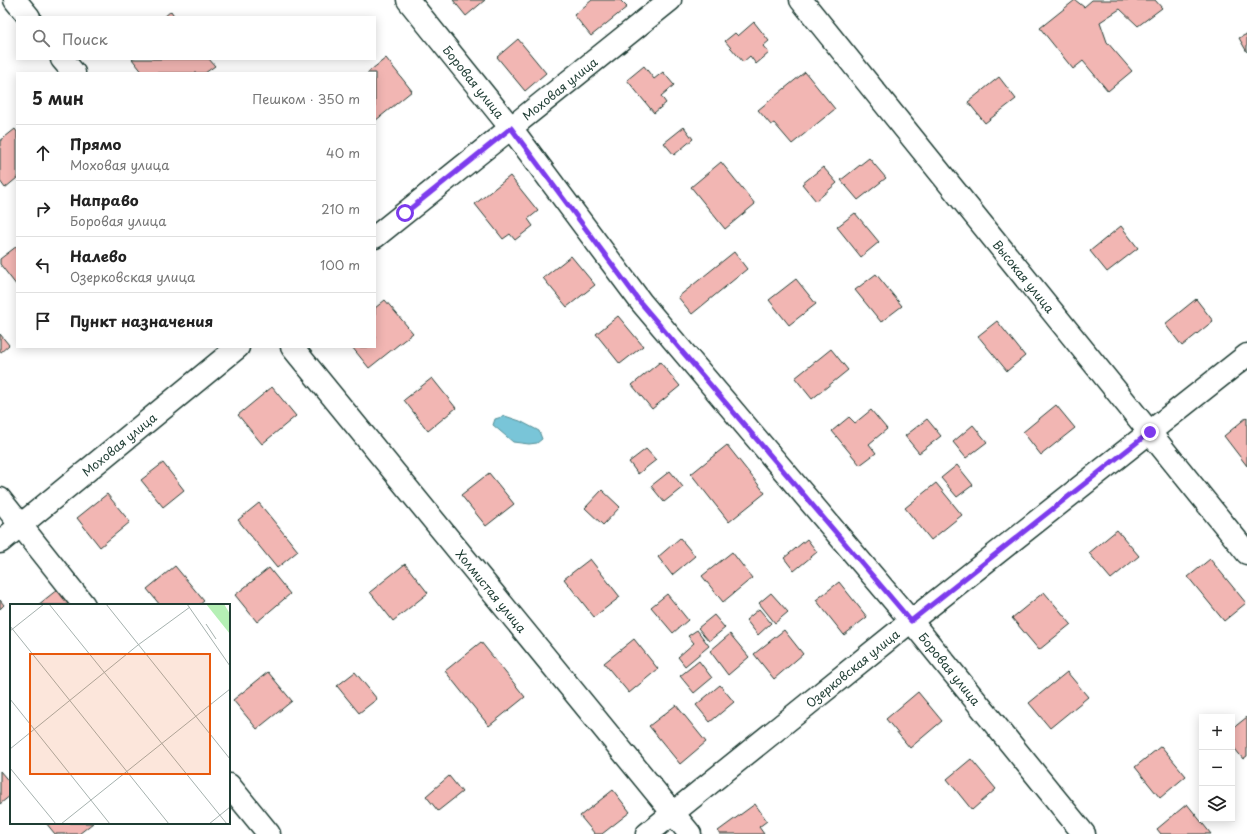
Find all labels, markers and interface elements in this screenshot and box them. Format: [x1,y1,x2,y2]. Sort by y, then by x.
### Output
search box [16,16,376,60]
icon: search [30,27,52,49]
text: Поиск [62,27,108,50]
street label: Боровая улица [439,41,509,122]
street label: Моховая улица [518,53,602,124]
text: 5 мин [32,85,84,111]
text: Пешком · 350 m [252,89,360,108]
text: Прямо [70,132,121,155]
icon: ahead [32,142,54,164]
text: 40 m [326,143,360,162]
text: Моховая улица [70,155,169,174]
text: Направо [70,188,139,211]
icon: right [32,198,54,220]
text: 210 m [321,199,360,218]
route start [396,204,414,222]
text: Боровая улица [70,211,166,230]
street label: Высокая улица [989,236,1059,317]
text: Налево [70,244,127,267]
icon: left [32,254,54,276]
text: 100 m [320,255,360,274]
text: Озерковская улица [70,267,195,286]
text: Пункт назначения [70,309,213,332]
icon: arrive [32,310,54,332]
street label: Моховая улица [78,408,161,480]
route end [1141,423,1159,441]
street label: Холмистая улица [452,545,531,637]
inset map [10,604,230,824]
street label: Озерковская улица [802,625,903,712]
street label: Боровая улица [915,629,985,709]
map controls [1199,714,1235,822]
button: + [1199,714,1235,750]
button: − [1199,750,1235,786]
button: layers [1199,786,1235,822]

